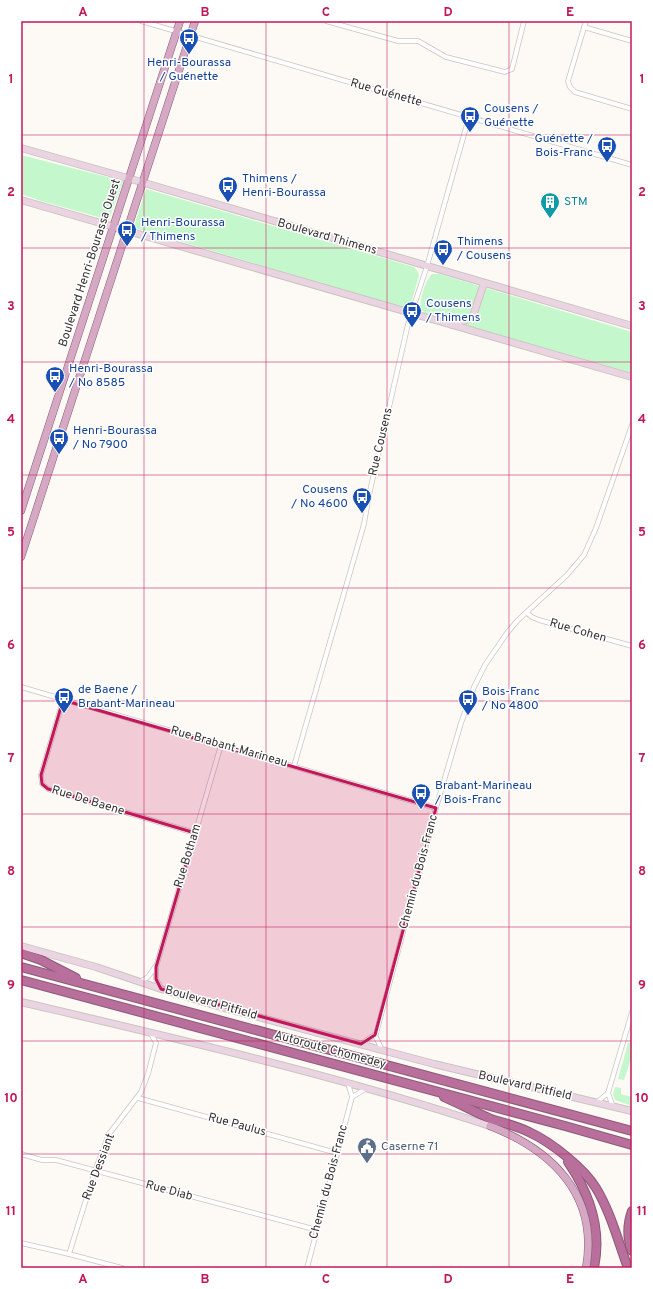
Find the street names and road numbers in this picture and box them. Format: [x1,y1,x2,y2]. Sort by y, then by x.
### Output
street label: Rue Guénette [348,75,424,111]
street label: Boulevard Henri-Bourassa Ouest [55,177,125,349]
street label: Boulevard Thimens [275,215,379,259]
street label: Rue Cousens [365,406,397,478]
street label: Rue Cohen [548,615,608,647]
street label: Rue Brabant-Marineau [169,723,289,771]
street label: Rue De Baene [50,782,126,820]
street label: Chemin du Bois-Franc [396,813,442,931]
street label: Rue Botham [171,822,205,890]
street label: Boulevard Pitfield [163,982,259,1024]
street label: Autoroute Chomedey [272,1027,388,1073]
street label: Boulevard Pitfield [477,1067,573,1105]
street label: Rue Paulus [206,1110,268,1140]
street label: Chemin du Bois-Franc [306,1123,352,1241]
street label: Rue Dessiant [79,1131,119,1203]
street label: Rue Diab [144,1177,195,1205]

